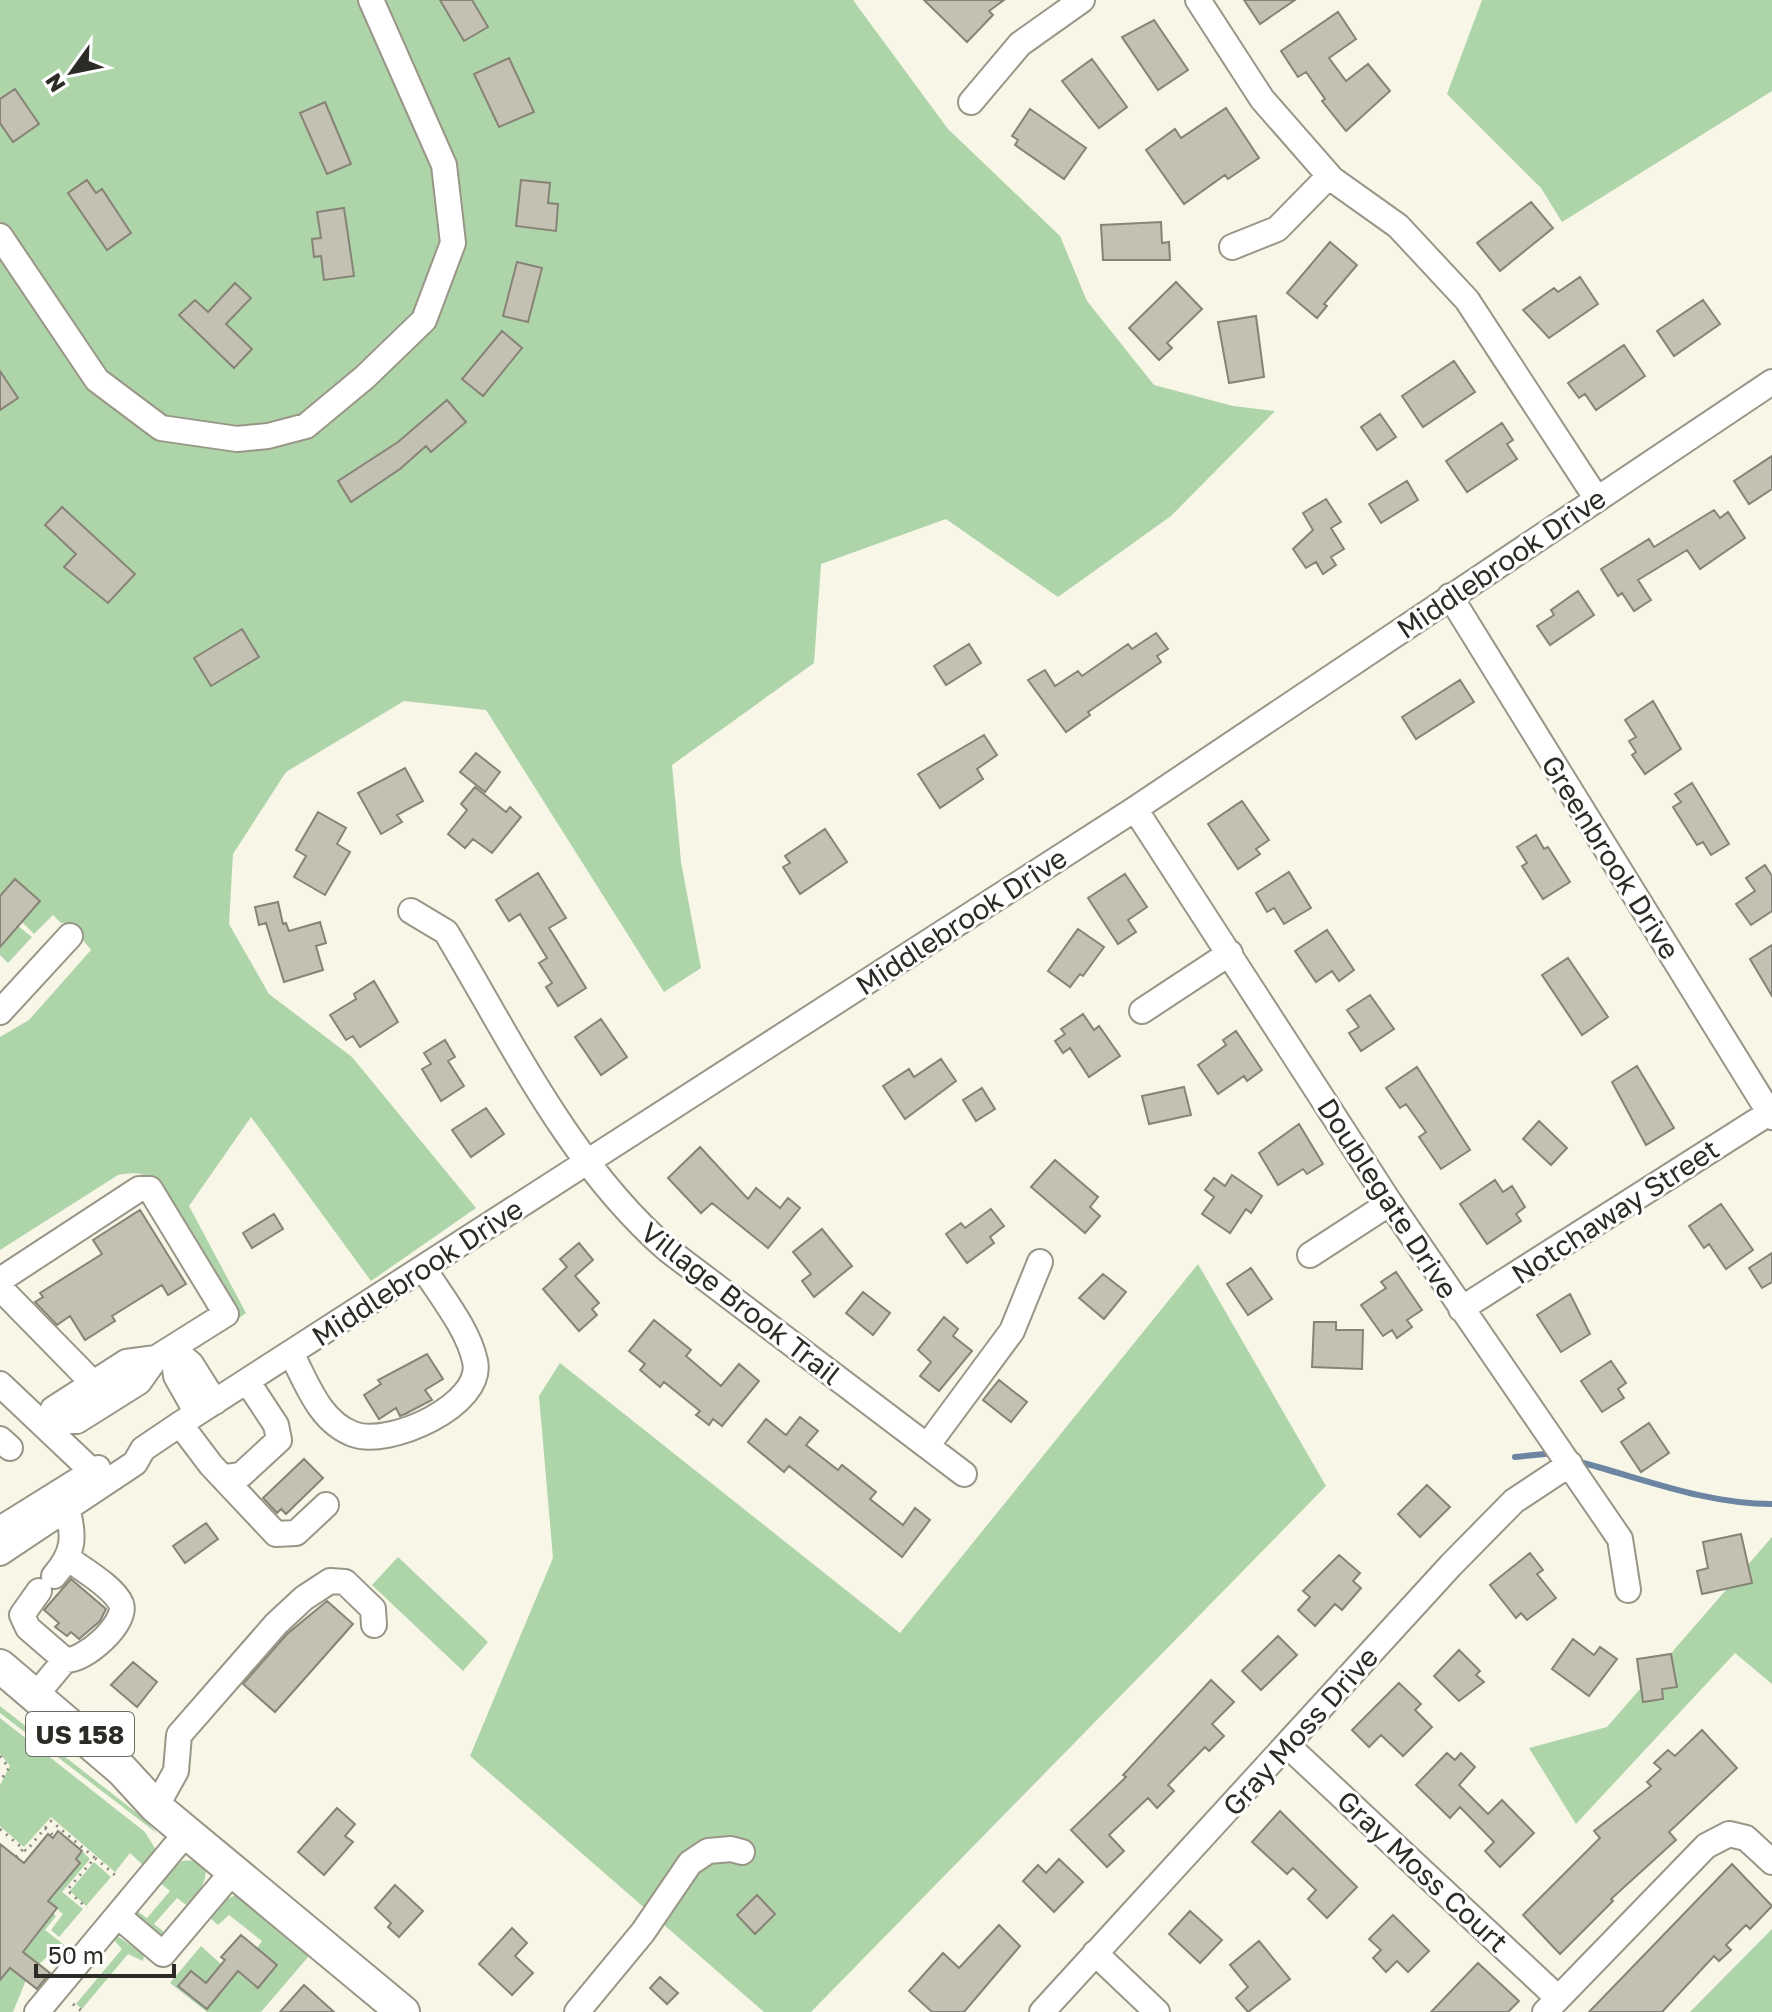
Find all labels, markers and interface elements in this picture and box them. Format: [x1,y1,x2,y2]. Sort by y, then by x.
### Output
north arrow [32,32,112,112]
text: N [39,69,71,98]
street label: Middlebrook Drive [1390,481,1612,645]
street label: Greenbrook Drive [1535,749,1687,965]
street label: Middlebrook Drive [849,841,1073,1001]
street label: Doublegate Drive [1311,1092,1465,1304]
street label: Notchaway Street [1505,1132,1725,1290]
street label: Middlebrook Drive [305,1192,529,1352]
street label: Village Brook Trail [635,1215,847,1391]
street label: Gray Moss Drive [1216,1640,1384,1822]
road number: US 158 [26,1712,134,1756]
street label: Gray Moss Court [1331,1783,1515,1959]
scale bar [36,1928,174,1978]
text: 50 m [48,1940,104,1969]

